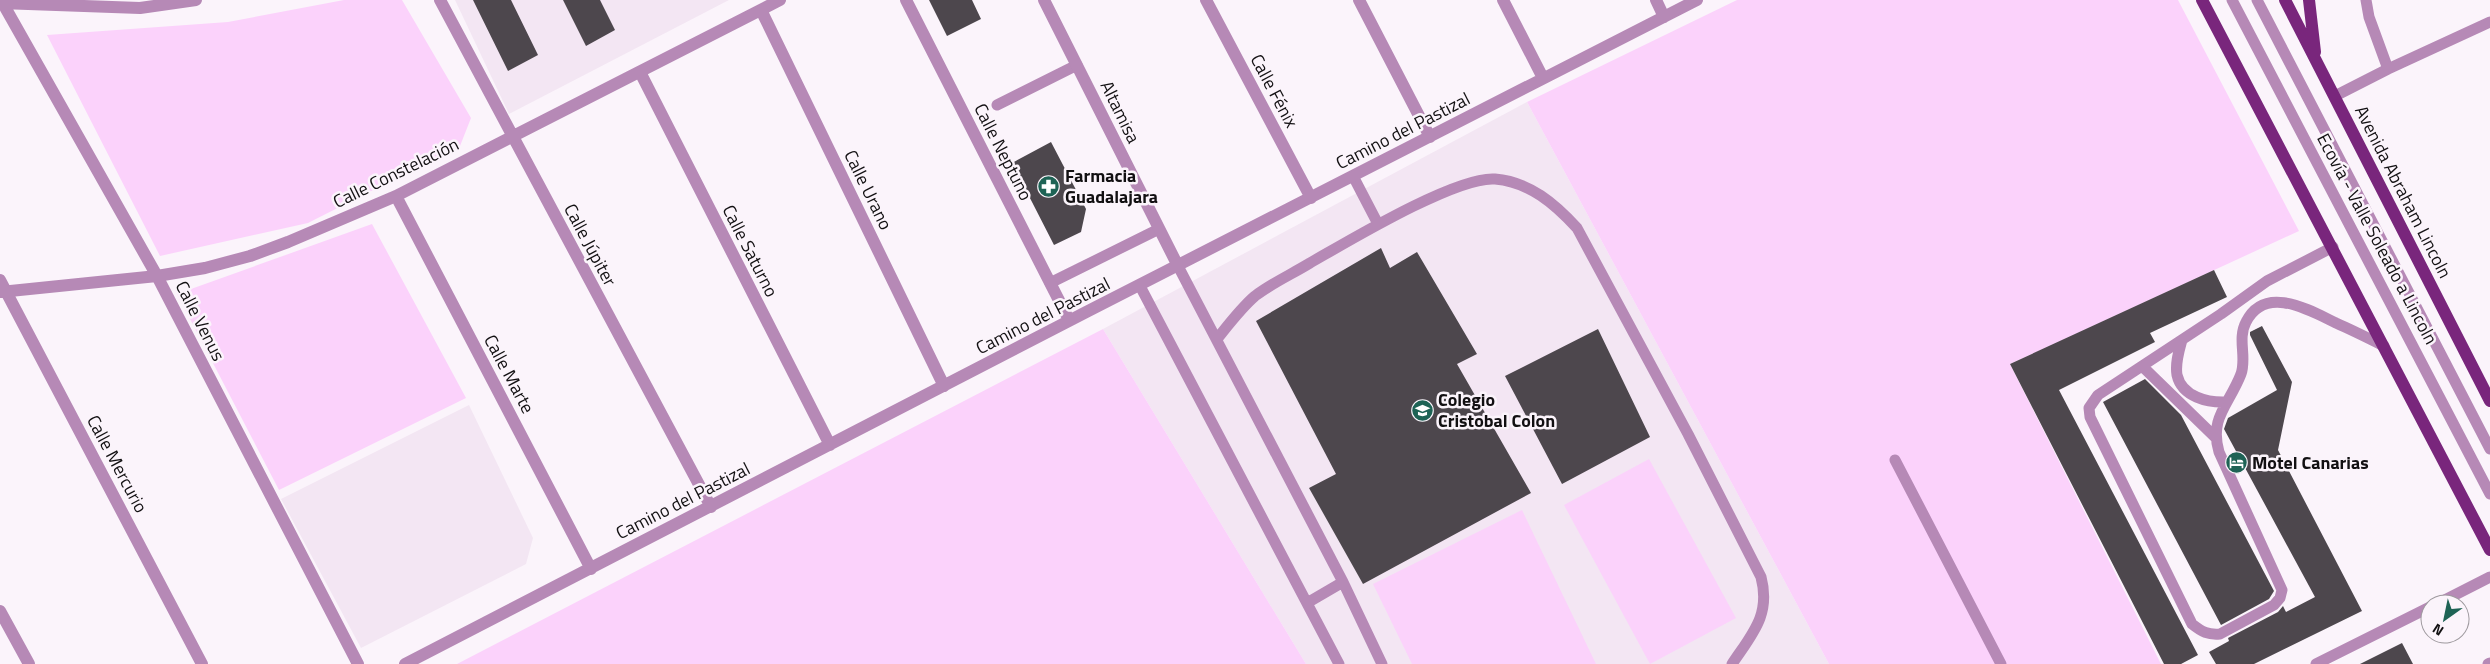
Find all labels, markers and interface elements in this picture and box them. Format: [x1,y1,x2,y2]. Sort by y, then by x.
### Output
street label: Calle Fénix [1244,49,1305,132]
street label: Altamisa [1094,76,1147,148]
street label: Camino del Pastizal [1331,85,1475,176]
street label: Calle Neptuno [967,98,1039,205]
street label: Avenida Abraham Lincoln [2348,101,2459,283]
street label: Ecovía - Valle Soleado a Lincoln [2310,128,2445,349]
street label: Calle Constelación [328,130,463,215]
street label: Calle Urano [837,145,899,234]
place label: Farmacia Guadalajara [1065,162,1158,210]
pharmacy icon: Farmacia Guadalajara [1037,174,1061,198]
street label: Calle Júpiter [557,199,623,291]
street label: Calle Saturno [716,200,785,302]
street label: Camino del Pastizal [971,270,1115,361]
street label: Calle Venus [169,276,232,366]
street label: Calle Marte [477,329,542,418]
place label: Colegio Cristobal Colon [1438,386,1555,434]
school or university icon: Colegio Cristobal Colon [1410,398,1434,422]
street label: Calle Mercurio [80,410,155,518]
place label: Motel Canarias [2252,449,2369,476]
hotel icon: Motel Canarias [2224,451,2248,475]
street label: Camino del Pastizal [611,455,755,546]
north arrow [2420,594,2470,644]
text: N [2428,619,2447,642]

